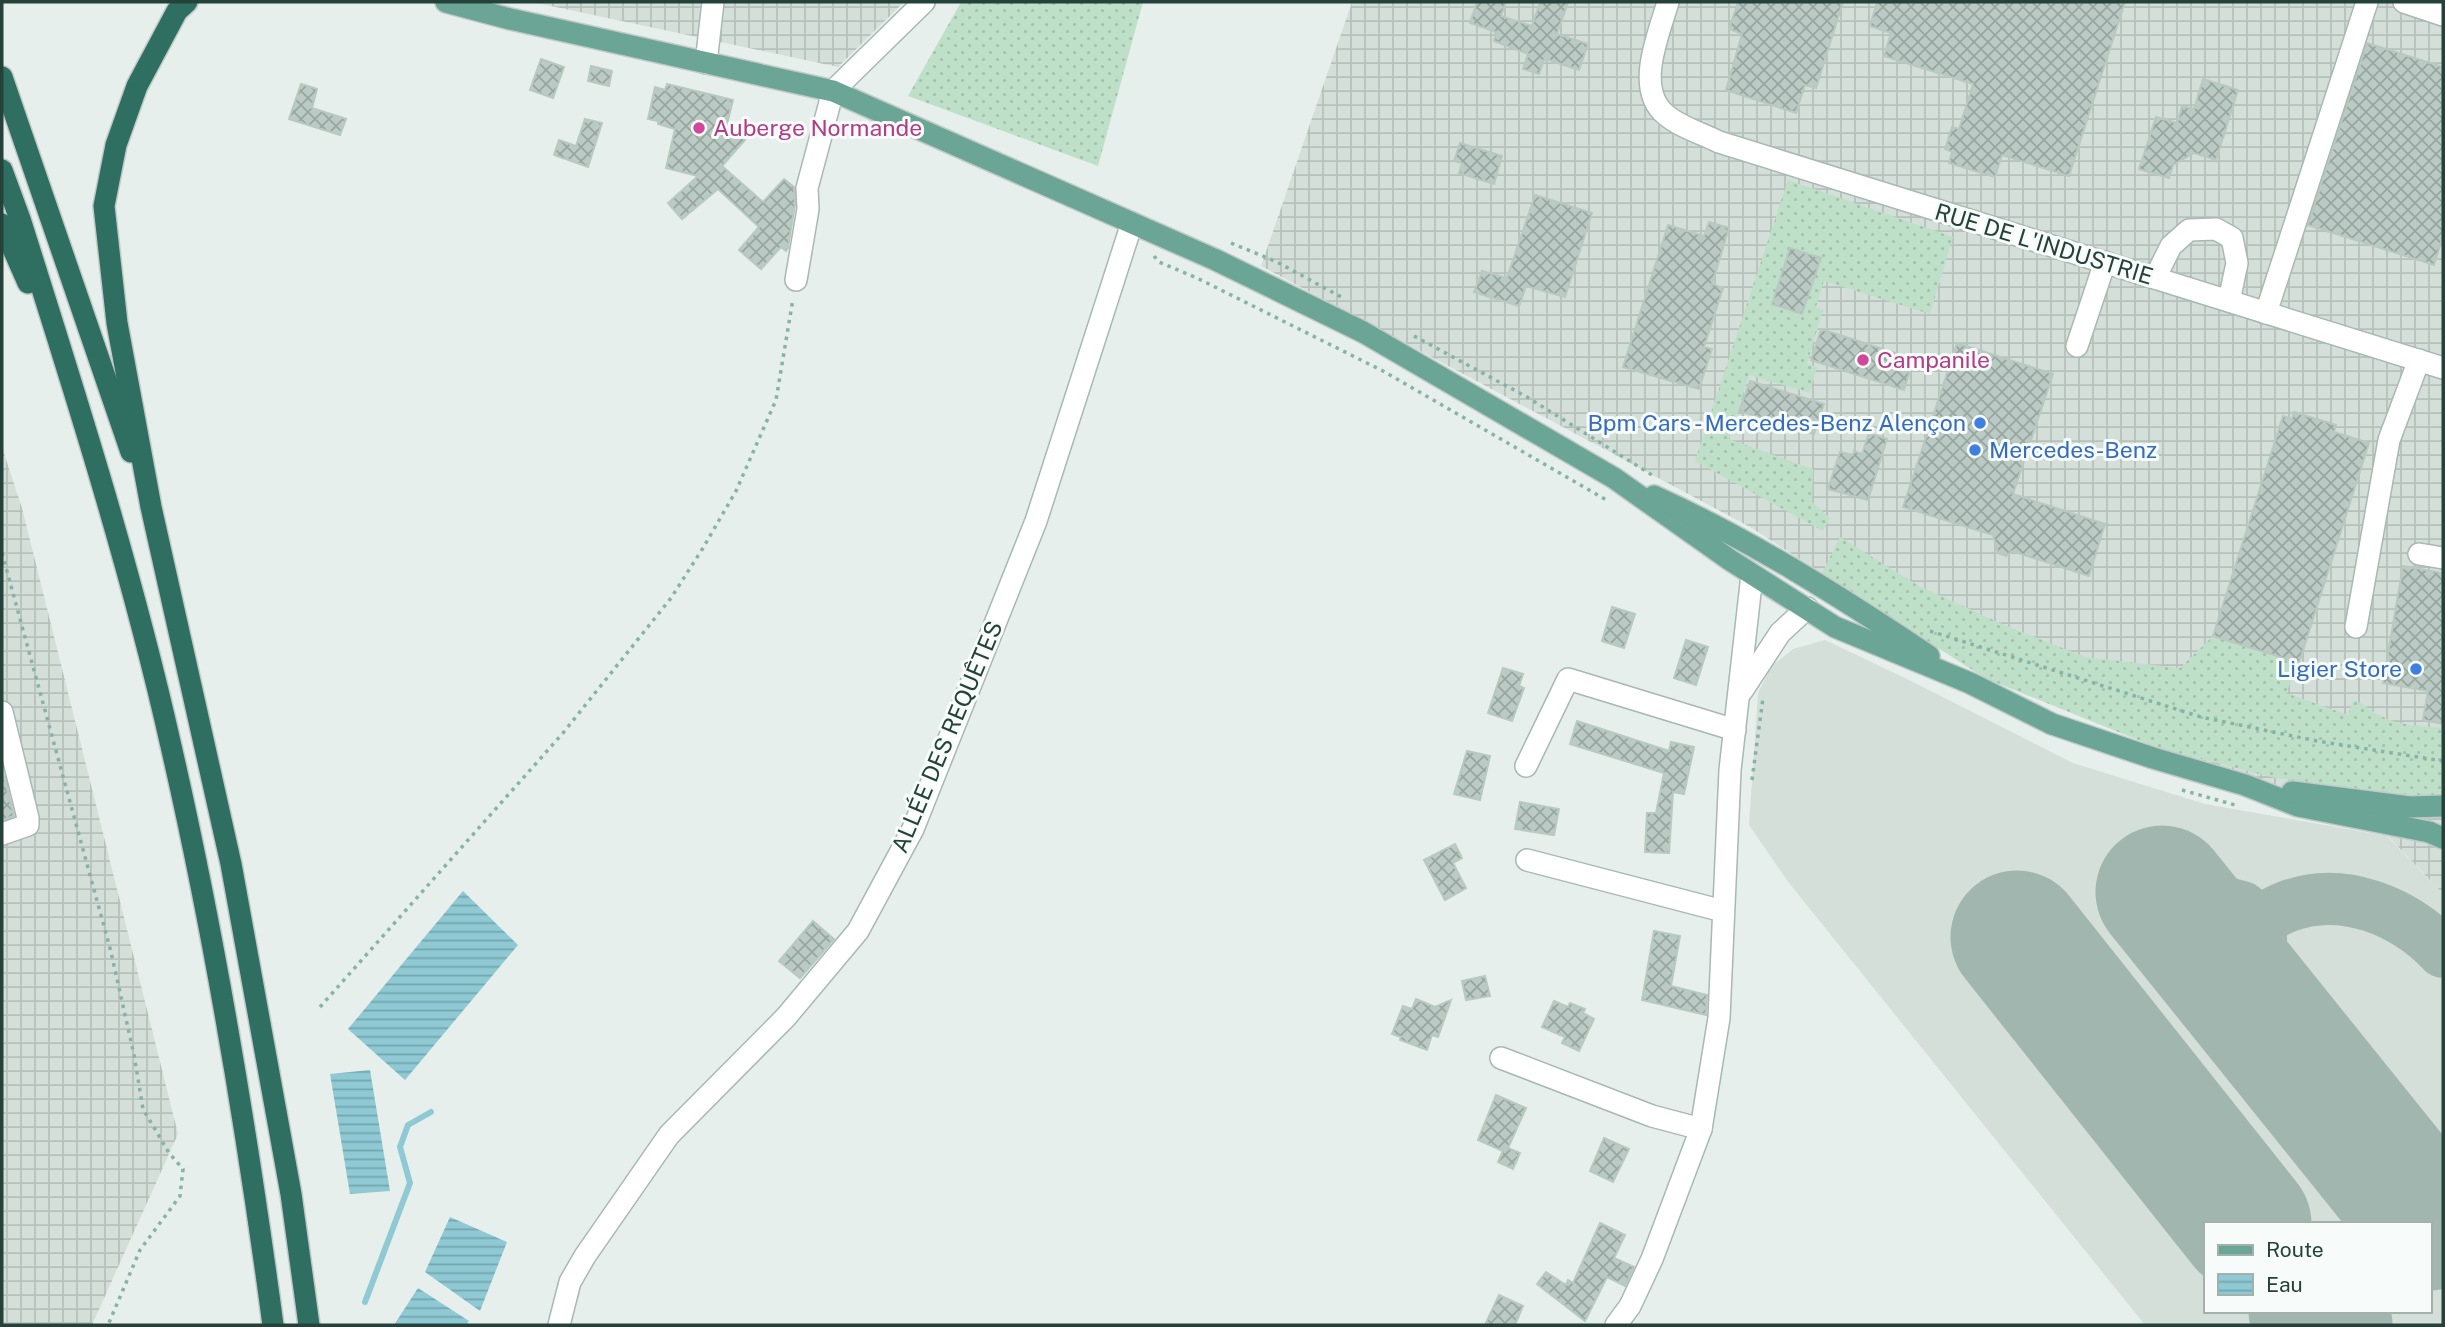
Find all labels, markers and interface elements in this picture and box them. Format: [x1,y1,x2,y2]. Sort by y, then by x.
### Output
place label: Auberge Normande [713,114,922,141]
marker: Auberge Normande [691,120,707,136]
street label: RUE DE L'INDUSTRIE [1932,197,2157,290]
place label: Campanile [1877,346,1990,373]
marker: Campanile [1855,352,1871,368]
place label: Bpm Cars - Mercedes-Benz Alençon [1587,409,1966,436]
marker: Bpm Cars - Mercedes-Benz Alençon [1972,415,1988,431]
place label: Mercedes-Benz [1989,436,2157,463]
marker: Mercedes-Benz [1967,442,1983,458]
street label: ALLÉE DES REQUÊTES [885,617,1008,857]
place label: Ligier Store [2277,655,2402,682]
marker: Ligier Store [2408,661,2424,677]
legend [2204,1222,2431,1313]
text: Route [2266,1237,2324,1262]
text: Eau [2266,1272,2303,1297]

